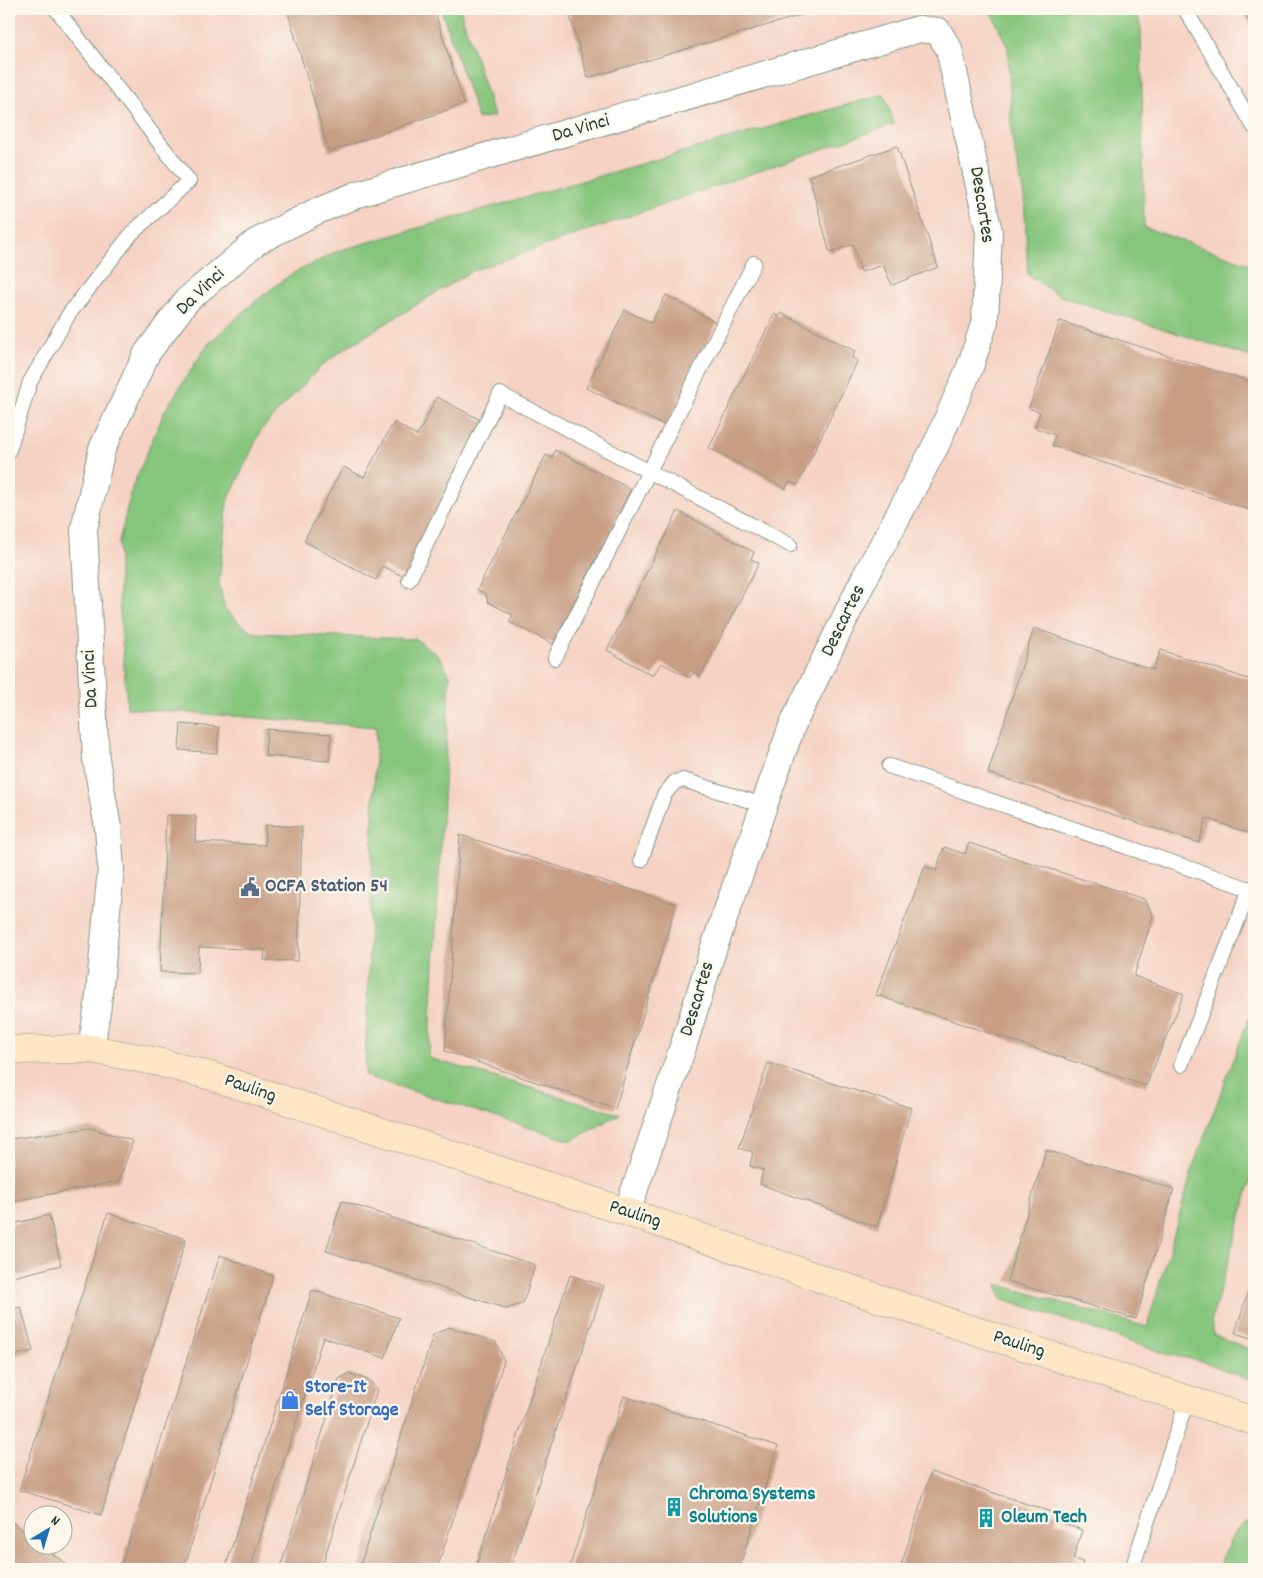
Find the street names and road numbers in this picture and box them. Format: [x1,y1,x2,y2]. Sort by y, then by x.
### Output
street label: Da Vinci [549,107,613,151]
street label: Descartes [961,165,1001,245]
street label: Da Vinci [170,261,232,322]
street label: Descartes [815,580,873,662]
street label: Da Vinci [75,649,107,709]
street label: Descartes [673,958,723,1040]
street label: Pauling [220,1067,280,1111]
street label: Pauling [605,1193,665,1237]
street label: Pauling [989,1323,1049,1367]

